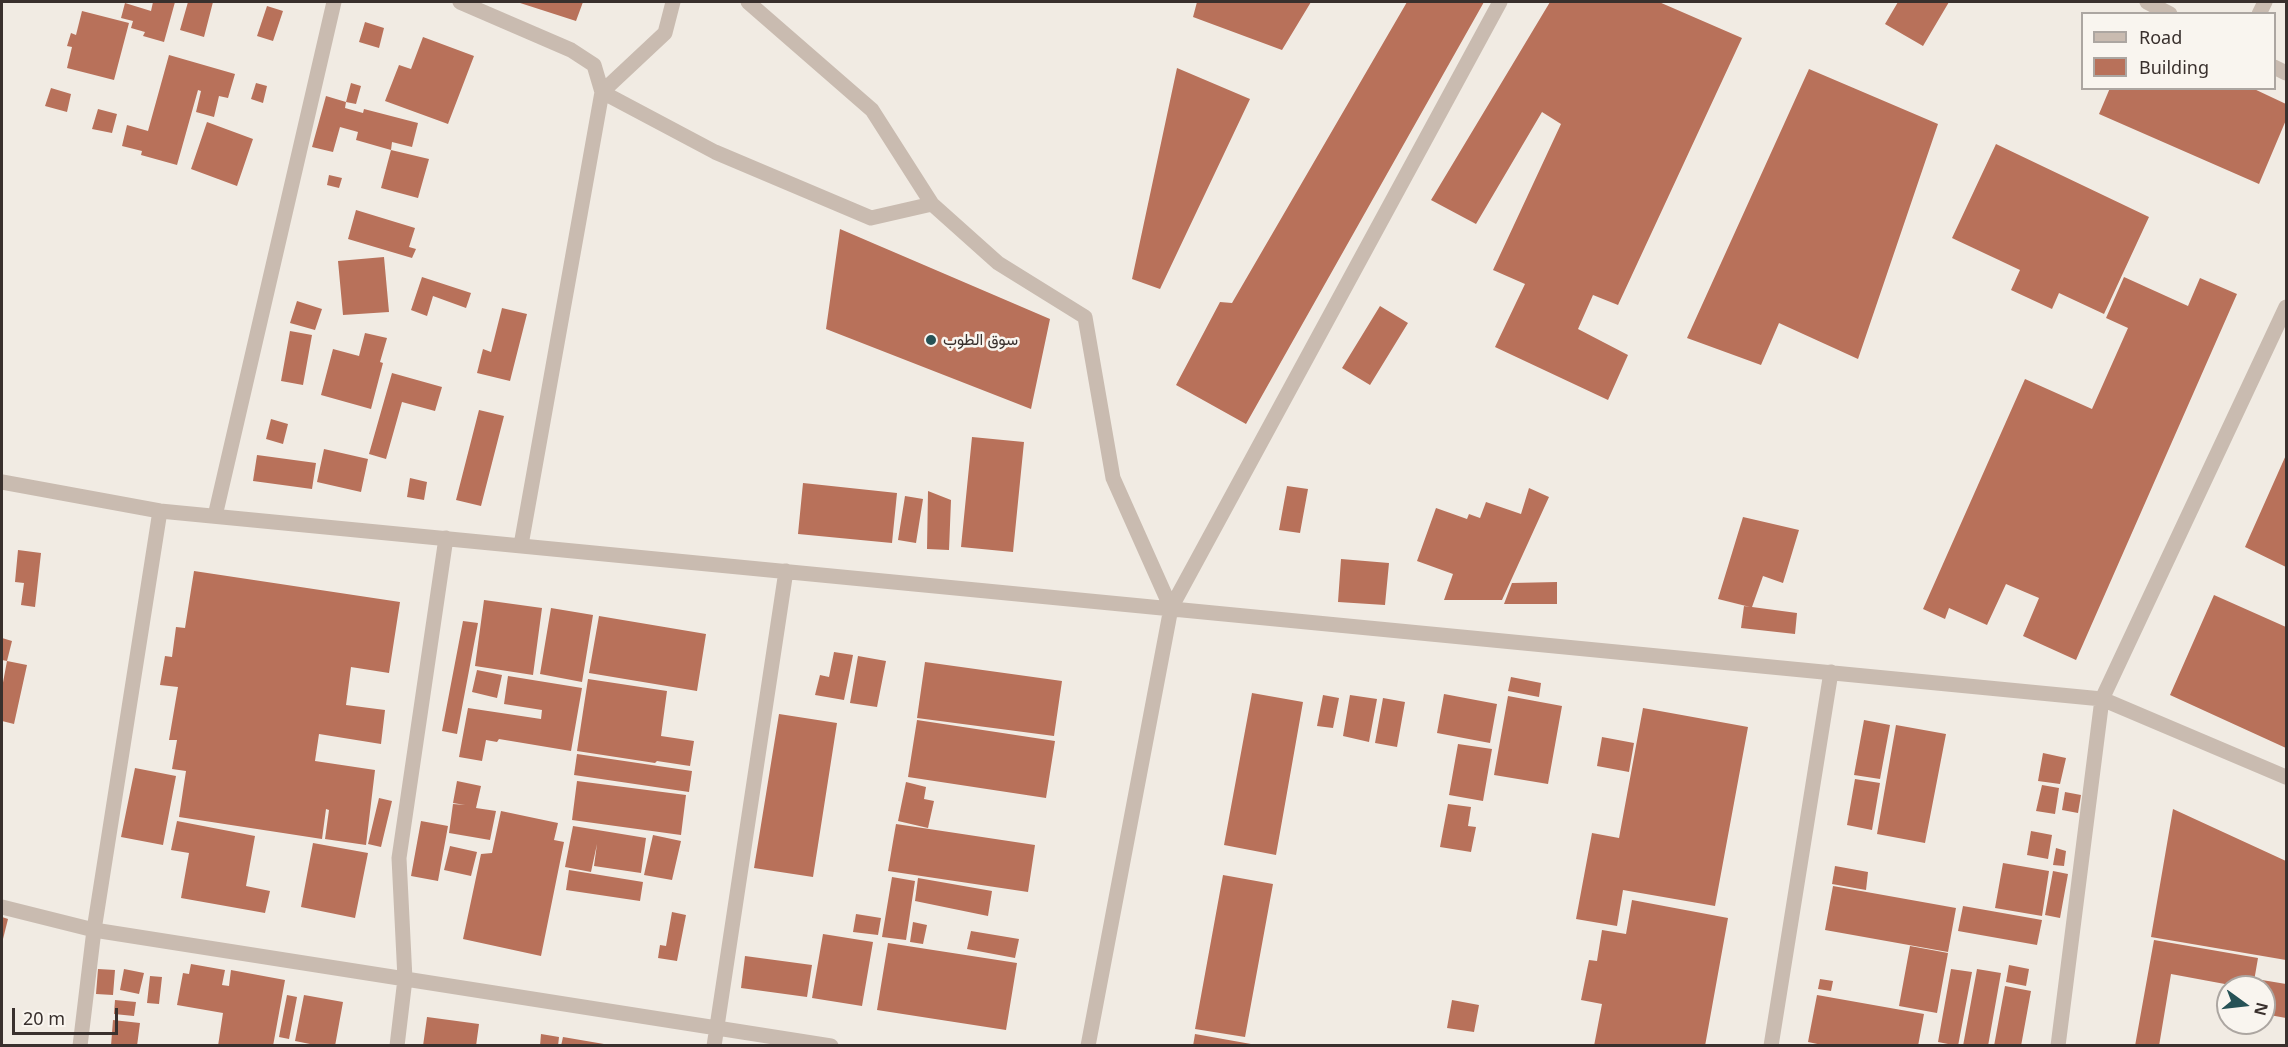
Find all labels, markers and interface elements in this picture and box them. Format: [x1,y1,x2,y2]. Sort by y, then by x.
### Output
legend [2081,12,2276,90]
text: Road [2139,25,2182,49]
text: Building [2139,55,2209,79]
place label: سوق الطوب [943,330,1018,350]
marker: سوق الطوب [924,333,938,347]
north arrow [2216,975,2276,1035]
scale bar [15,996,122,1034]
text: N [2249,1000,2274,1018]
text: 20 m [23,1006,65,1030]

